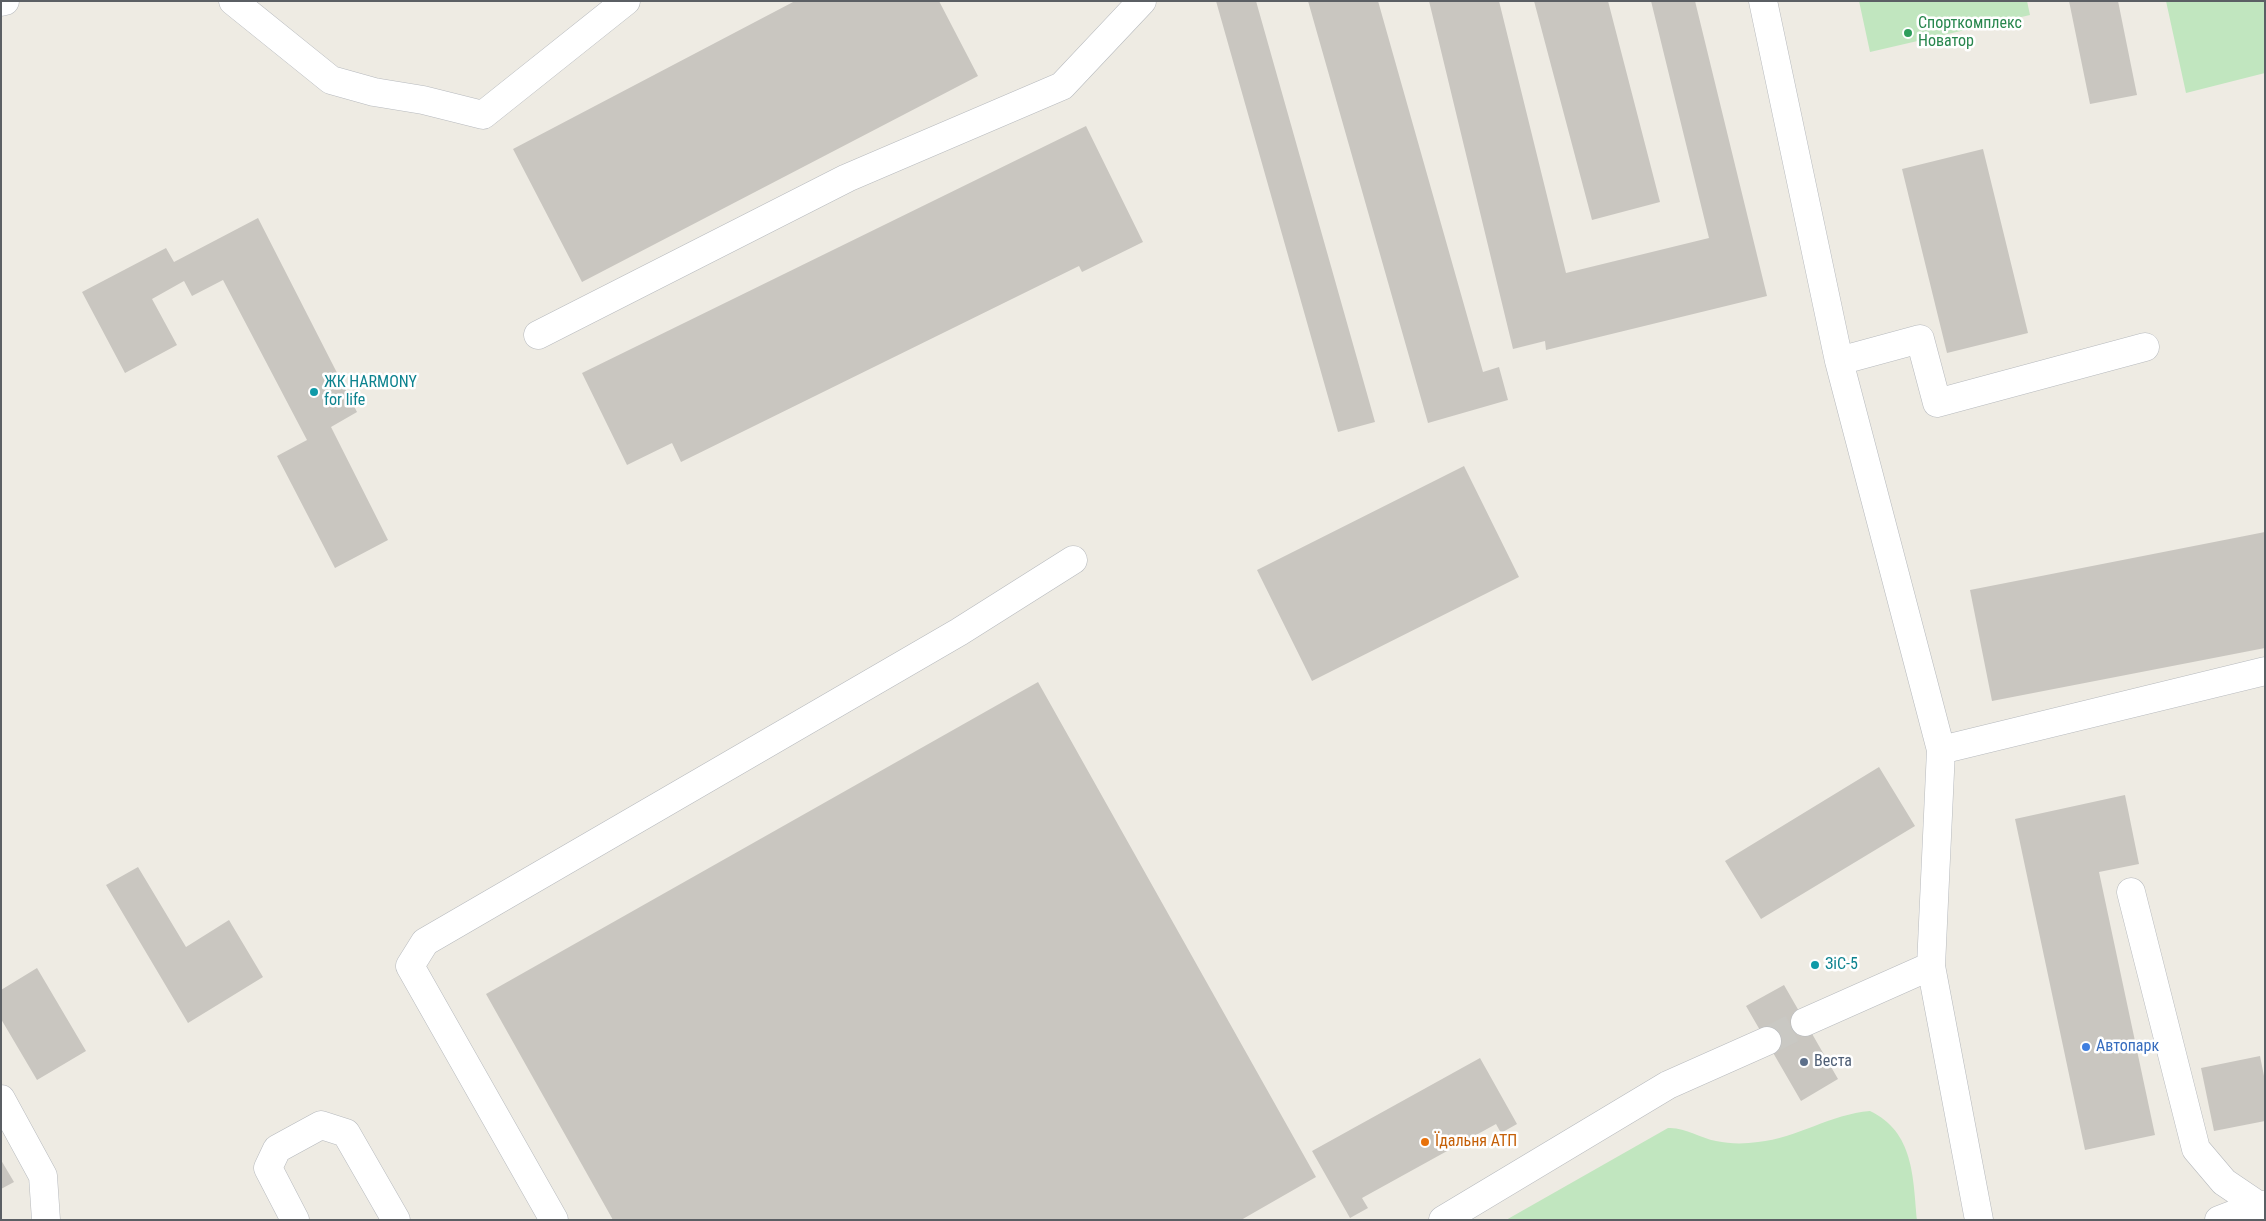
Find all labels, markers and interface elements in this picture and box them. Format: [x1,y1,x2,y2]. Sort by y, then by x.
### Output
place label: Спорткомплекс Новатор [1918,14,2022,52]
marker: Спорткомплекс Новатор [1902,27,1914,39]
place label: ЖК HARMONY for life [324,373,417,411]
marker: ЖК HARMONY for life [308,386,320,398]
place label: ЗіС-5 [1825,955,1858,975]
marker: ЗіС-5 [1809,959,1821,971]
place label: Автопарк [2096,1037,2159,1057]
marker: Автопарк [2080,1041,2092,1053]
place label: Веста [1814,1052,1852,1072]
marker: Веста [1798,1056,1810,1068]
place label: Їдальня АТП [1435,1132,1517,1152]
marker: Їдальня АТП [1419,1136,1431,1148]

